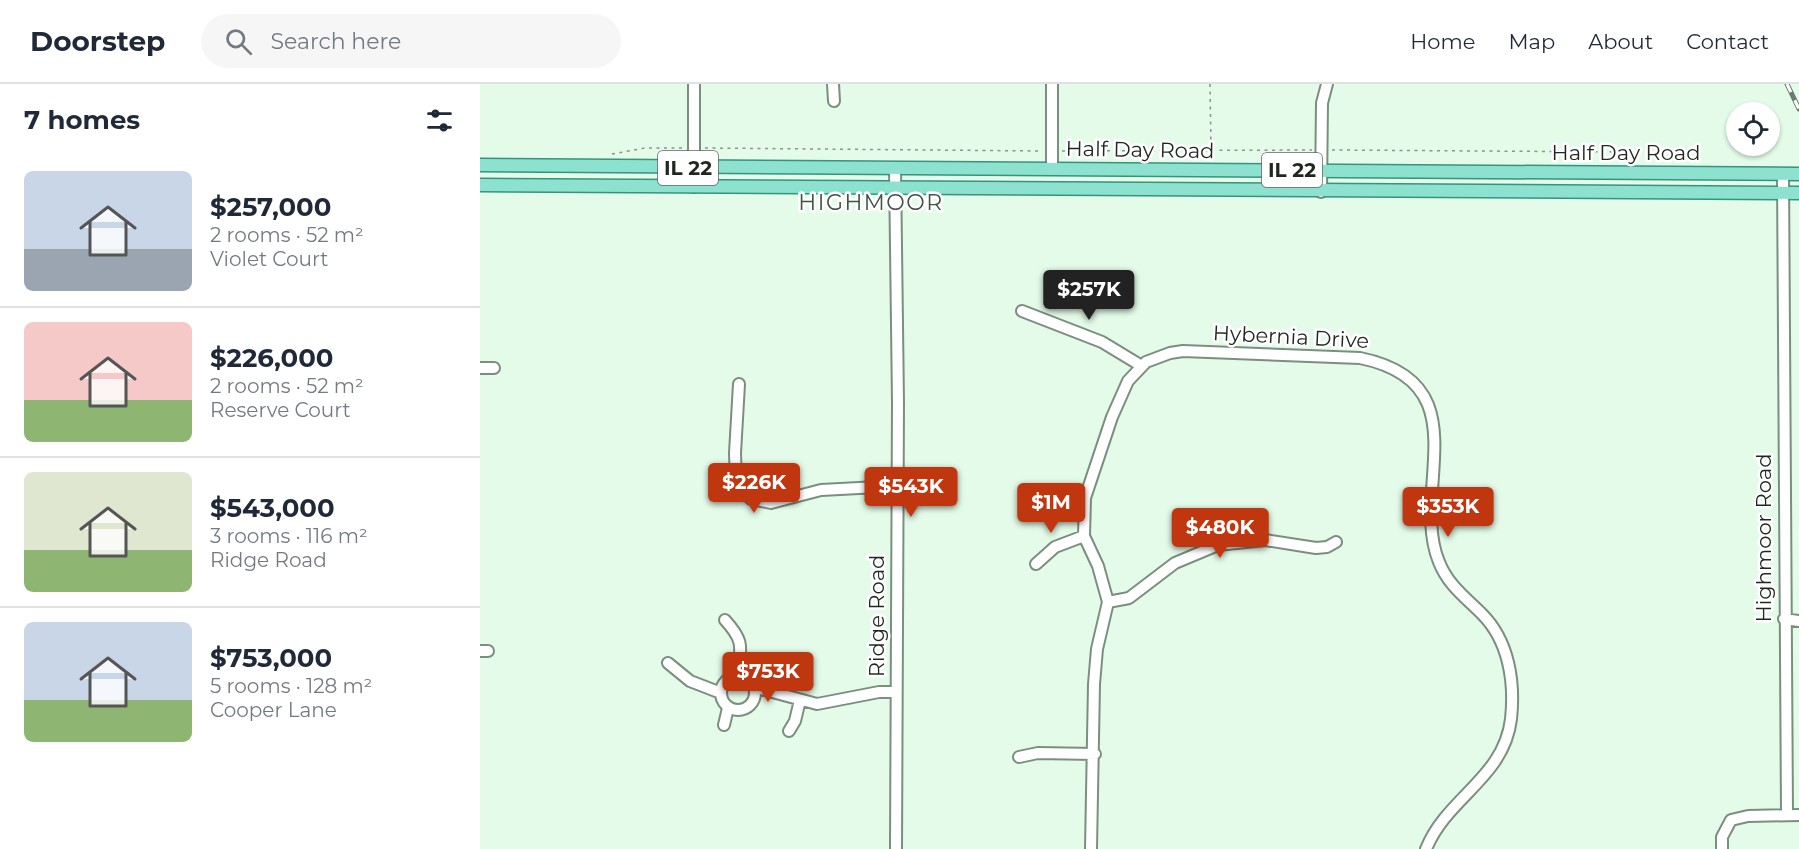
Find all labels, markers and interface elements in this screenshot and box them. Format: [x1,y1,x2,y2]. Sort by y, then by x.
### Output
search box [201,14,621,68]
text: Doorstep [30,24,165,58]
icon: search [222,25,255,58]
text: Search here [270,28,401,55]
text: Home [1410,29,1475,54]
text: Map [1508,29,1555,54]
text: About [1588,29,1653,54]
text: Contact [1686,29,1769,54]
map controls [1726,102,1780,156]
button: locate [1726,102,1780,156]
text: 7 homes [24,104,140,136]
icon: filters [423,104,456,137]
street label: Half Day Road [1065,136,1215,163]
street label: Half Day Road [1552,140,1700,165]
road number: IL 22 [658,151,718,185]
road number: IL 22 [1262,153,1322,187]
district label: HIGHMOOR [798,189,944,216]
text: $257,000 [210,191,331,223]
icon: home [72,195,144,267]
text: 2 rooms · 52 m² [210,223,364,247]
text: Violet Court [210,247,329,271]
pin: $257K [1047,270,1131,321]
text: $257K [1057,277,1121,301]
street label: Hybernia Drive [1212,320,1370,353]
text: $226,000 [210,342,334,374]
icon: home [72,346,144,418]
text: 2 rooms · 52 m² [210,374,364,398]
text: Reserve Court [210,398,351,422]
street label: Highmoor Road [1751,454,1776,622]
pin: $226K [712,463,796,514]
pin: $543K [869,467,953,518]
text: $226K [722,470,786,494]
text: $543K [879,474,943,498]
pin: $1M [1022,483,1080,534]
pin: $353K [1406,487,1490,538]
text: $1M [1031,490,1071,514]
text: $543,000 [210,492,335,524]
text: $353K [1417,494,1479,518]
icon: home [72,496,144,568]
pin: $480K [1178,508,1262,559]
text: $480K [1186,515,1254,539]
text: 3 rooms · 116 m² [210,524,368,548]
text: Ridge Road [210,548,327,572]
street label: Ridge Road [864,555,889,677]
text: $753,000 [210,642,332,674]
icon: home [72,646,144,718]
pin: $753K [726,652,810,703]
text: $753K [736,659,800,683]
text: 5 rooms · 128 m² [210,674,372,698]
text: Cooper Lane [210,698,337,722]

